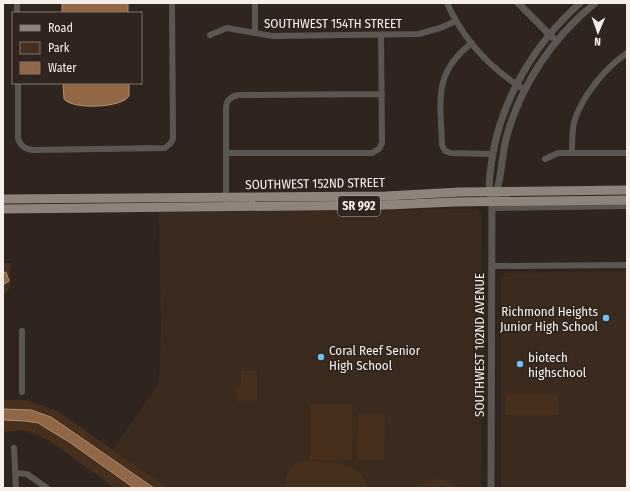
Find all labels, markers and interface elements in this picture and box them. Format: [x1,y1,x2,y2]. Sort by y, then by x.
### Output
legend [12,12,142,84]
north arrow [578,12,618,52]
street label: SOUTHWEST 154TH STREET [264,16,402,31]
text: Road [48,21,73,35]
text: N [594,35,601,48]
text: Park [48,41,70,55]
text: Water [48,61,77,75]
street label: SOUTHWEST 152ND STREET [245,175,385,192]
road number: SR 992 [338,196,380,216]
street label: SOUTHWEST 102ND AVENUE [472,273,487,417]
place label: Richmond Heights Junior High School [500,304,599,334]
marker: Richmond Heights Junior High School [601,313,611,323]
place label: Coral Reef Senior High School [329,343,421,373]
place label: biotech highschool [528,350,587,380]
marker: Coral Reef Senior High School [316,352,326,362]
marker: biotech highschool [515,359,525,369]

